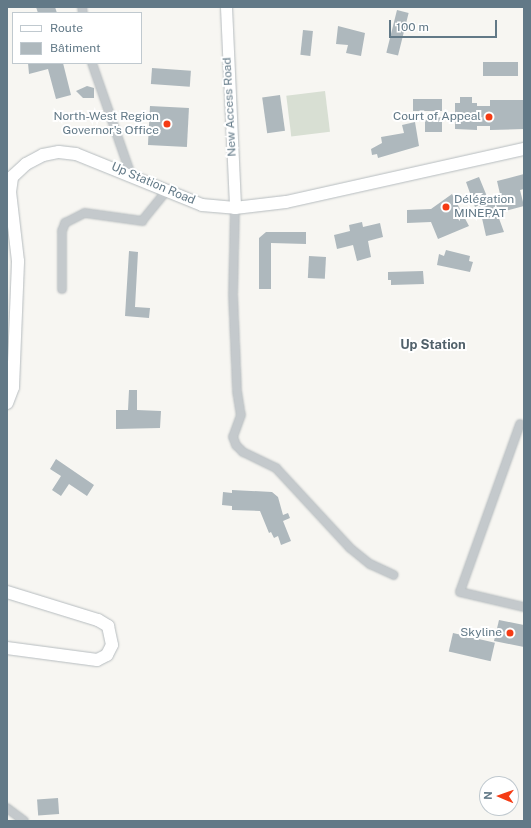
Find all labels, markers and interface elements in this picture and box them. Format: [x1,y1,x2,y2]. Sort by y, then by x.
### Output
legend [12,12,142,64]
scale bar [391,12,499,38]
text: 100 m [396,20,429,34]
text: Route [50,21,83,35]
text: Bâtiment [50,41,101,55]
street label: New Access Road [220,57,240,157]
place label: North-West Region Governor's Office [54,110,159,138]
place label: Court of Appeal [393,110,481,124]
marker: Court of Appeal [484,112,494,122]
marker: North-West Region Governor's Office [162,119,172,129]
street label: Up Station Road [109,160,197,208]
place label: Délégation MINEPAT [454,193,514,221]
marker: Délégation MINEPAT [441,202,451,212]
district label: Up Station [400,337,466,353]
place label: Skyline [460,626,502,640]
marker: Skyline [505,628,515,638]
north arrow [479,776,519,816]
text: N [482,791,494,800]

